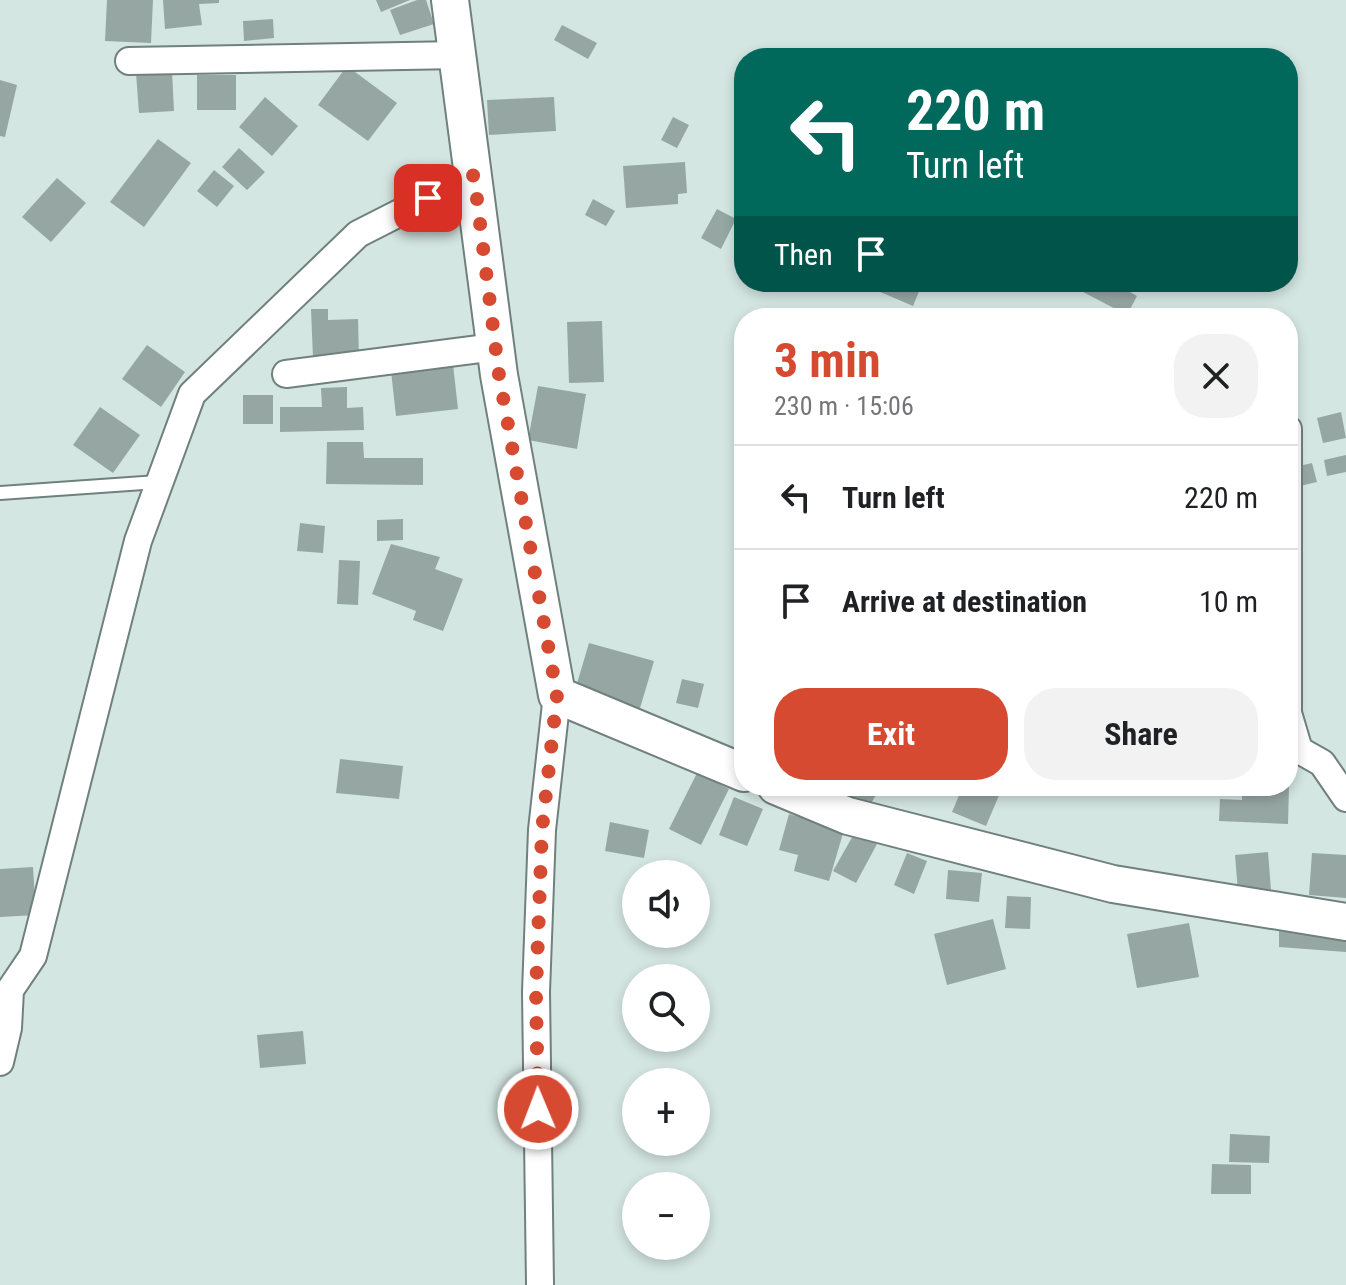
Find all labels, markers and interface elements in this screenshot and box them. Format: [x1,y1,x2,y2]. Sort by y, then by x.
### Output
text: 220 m [906,78,1045,144]
icon: left [774,80,878,184]
text: Turn left [906,145,1024,187]
pin [394,164,462,232]
icon: arrive [406,176,450,220]
icon: arrive [849,232,893,276]
text: Then [774,237,833,272]
text: 3 min [774,332,881,389]
button: close [1174,334,1258,418]
text: 230 m · 15:06 [774,391,914,421]
icon: left [774,475,818,519]
text: Turn left [842,480,945,515]
text: 220 m [1184,480,1258,515]
icon: arrive [774,579,818,623]
text: Arrive at destination [842,584,1087,619]
text: 10 m [1199,584,1258,619]
button: Exit [774,688,1008,780]
button: Share [1024,688,1258,780]
map controls [622,860,710,1260]
button: sound [622,860,710,948]
button: search [622,964,710,1052]
position arrow [496,1067,580,1151]
button: + [622,1068,710,1156]
button: − [622,1172,710,1260]

